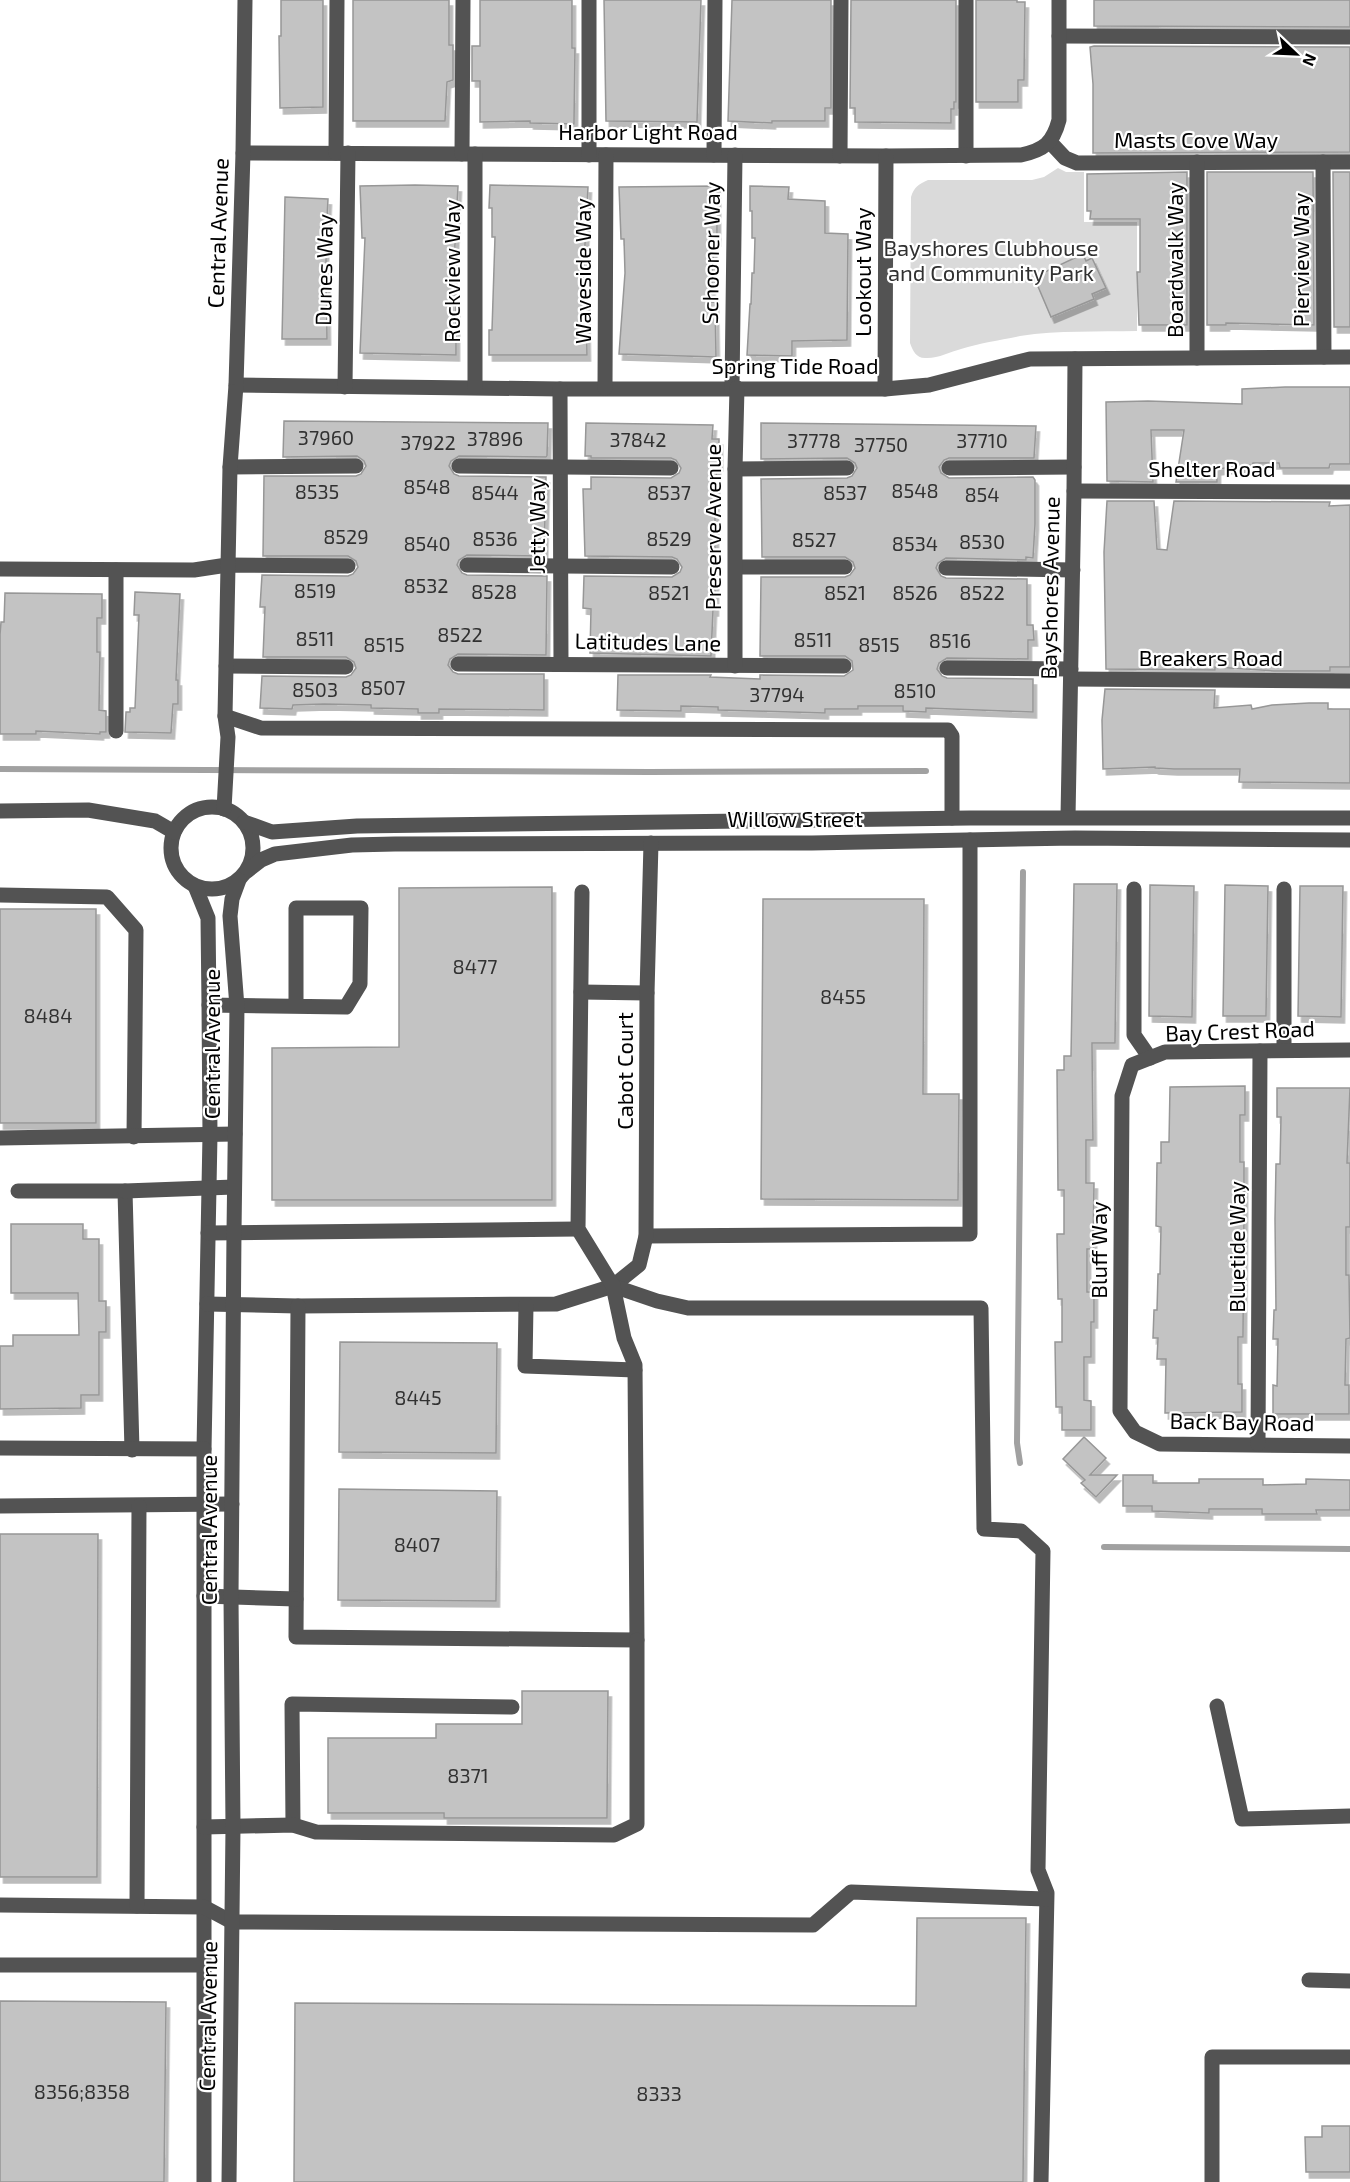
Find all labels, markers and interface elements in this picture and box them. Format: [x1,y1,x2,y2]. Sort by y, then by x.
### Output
north arrow [1266,24,1326,84]
text: N [1299,51,1321,69]
street label: Harbor Light Road [558,118,738,144]
street label: Masts Cove Way [1114,126,1278,152]
street label: Central Avenue [201,157,233,309]
street label: Schooner Way [696,181,724,325]
street label: Boardwalk Way [1161,182,1187,338]
street label: Pierview Way [1287,192,1313,327]
street label: Waveside Way [569,198,595,344]
street label: Rockview Way [438,199,464,343]
street label: Lookout Way [849,207,875,337]
street label: Dunes Way [309,213,337,326]
park label: Bayshores Clubhouse and Community Park [883,234,1099,285]
street label: Spring Tide Road [711,352,879,378]
house number: 37960 [298,425,354,449]
house number: 37896 [467,426,523,450]
house number: 37842 [609,427,667,451]
house number: 37778 [787,428,841,452]
house number: 37710 [956,428,1008,452]
house number: 37922 [400,430,456,454]
house number: 37750 [854,432,908,456]
street label: Preserve Avenue [699,444,725,610]
street label: Shelter Road [1148,455,1276,481]
house number: 8548 [403,474,451,498]
street label: Jetty Way [523,478,549,574]
house number: 8548 [891,478,939,502]
house number: 8535 [295,479,339,503]
house number: 8544 [471,480,519,504]
house number: 8537 [647,480,691,504]
house number: 8537 [823,480,867,504]
house number: 854 [964,482,1000,506]
street label: Bayshores Avenue [1034,496,1064,680]
house number: 8529 [323,524,369,548]
house number: 8536 [472,526,518,550]
house number: 8529 [646,526,692,550]
house number: 8527 [792,527,836,551]
house number: 8530 [959,529,1005,553]
house number: 8540 [403,531,451,555]
house number: 8534 [892,531,938,555]
house number: 8532 [403,573,449,597]
house number: 8519 [294,578,336,602]
house number: 8528 [471,579,517,603]
house number: 8521 [648,580,690,604]
house number: 8521 [824,580,866,604]
house number: 8526 [892,580,938,604]
house number: 8522 [959,580,1005,604]
house number: 8522 [437,622,483,646]
house number: 8511 [296,626,334,650]
street label: Latitudes Lane [574,627,722,655]
house number: 8511 [794,627,832,651]
house number: 8516 [929,628,971,652]
house number: 8515 [363,632,405,656]
house number: 8515 [858,632,900,656]
street label: Breakers Road [1139,644,1283,670]
house number: 8507 [360,675,406,699]
house number: 8503 [292,677,338,701]
house number: 8510 [894,678,936,702]
house number: 37794 [749,682,805,706]
street label: Willow Street [727,805,863,831]
house number: 8477 [453,954,497,978]
street label: Central Avenue [198,969,224,1119]
house number: 8455 [820,984,866,1008]
house number: 8484 [24,1003,72,1027]
street label: Cabot Court [611,1012,637,1130]
street label: Bay Crest Road [1165,1014,1315,1046]
street label: Bluetide Way [1223,1181,1249,1313]
street label: Bluff Way [1085,1201,1111,1299]
house number: 8445 [394,1385,442,1409]
street label: Back Bay Road [1169,1407,1315,1435]
street label: Central Avenue [195,1455,221,1605]
house number: 8407 [394,1532,440,1556]
house number: 8371 [447,1763,489,1787]
street label: Central Avenue [193,1941,221,2091]
house number: 8356;8358 [34,2079,130,2103]
house number: 8333 [636,2081,682,2105]

